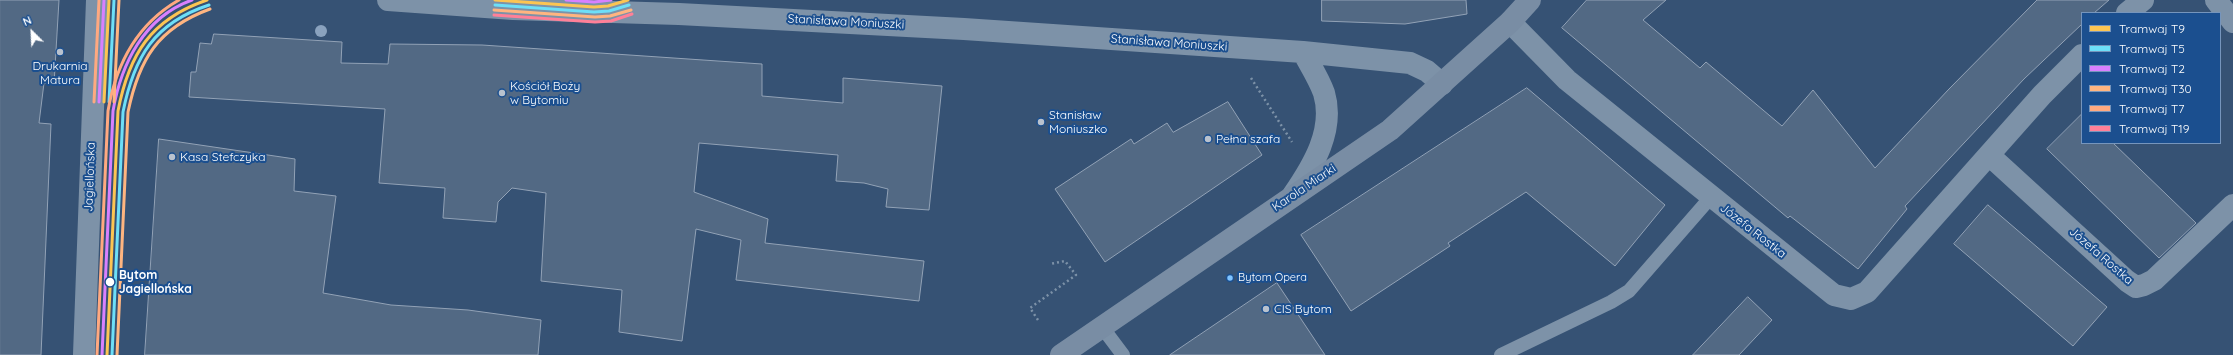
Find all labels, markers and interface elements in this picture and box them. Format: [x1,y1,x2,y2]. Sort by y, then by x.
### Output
north arrow [12,12,52,52]
street label: Stanisława Moniuszki [787,12,905,32]
legend [2081,12,2221,144]
text: N [21,13,34,29]
text: Tramwaj T9 [2119,21,2185,36]
street label: Stanisława Moniuszki [1110,32,1228,54]
text: Tramwaj T5 [2119,41,2185,56]
marker: Drukarnia Matura [55,47,65,57]
place label: Drukarnia Matura [32,59,88,87]
text: Tramwaj T2 [2119,61,2185,76]
place label: Kościół Boży w Bytomiu [510,79,580,107]
text: Tramwaj T30 [2119,81,2192,96]
marker: Kościół Boży w Bytomiu [497,88,507,98]
text: Tramwaj T7 [2119,101,2185,116]
place label: Stanisław Moniuszko [1049,108,1107,136]
marker: Stanisław Moniuszko [1036,117,1046,127]
text: Tramwaj T19 [2119,121,2189,136]
place label: Pełna szafa [1216,132,1280,146]
marker: Pełna szafa [1203,134,1213,144]
street label: Jagiellońska [82,142,98,212]
place label: Kasa Stefczyka [180,150,265,164]
marker: Kasa Stefczyka [167,152,177,162]
street label: Karola Miarki [1269,161,1339,215]
street label: Józefa Rostka [1717,201,1789,261]
street label: Józefa Rostka [2066,224,2136,288]
place label: Bytom Jagiellońska [119,268,192,296]
place label: Bytom Opera [1238,271,1307,285]
marker: Bytom Opera [1225,273,1235,283]
marker: Bytom Jagiellońska [104,276,116,288]
place label: CIS Bytom [1274,302,1332,316]
marker: CIS Bytom [1261,304,1271,314]

